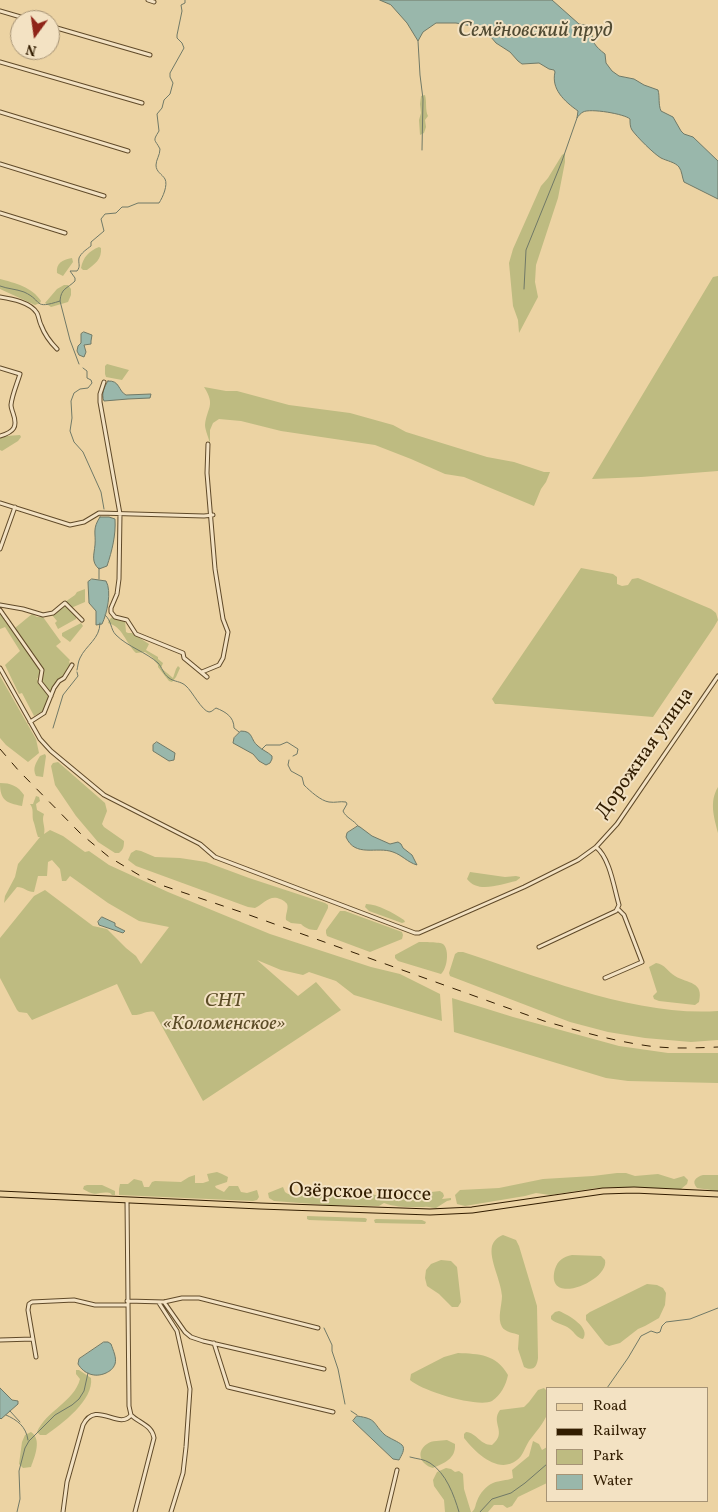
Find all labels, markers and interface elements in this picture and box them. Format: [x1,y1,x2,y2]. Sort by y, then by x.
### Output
north arrow [10,10,60,60]
water label: Семёновский пруд [458,19,612,45]
text: N [24,39,39,60]
street label: Дорожная улица [592,684,700,824]
park label: СНТ «Коломенское» [163,990,285,1037]
street label: Озёрское шоссе [288,1180,432,1208]
legend [546,1387,708,1502]
text: Road [593,1396,627,1417]
text: Railway [593,1421,646,1442]
text: Park [593,1446,624,1467]
text: Water [593,1471,633,1492]

